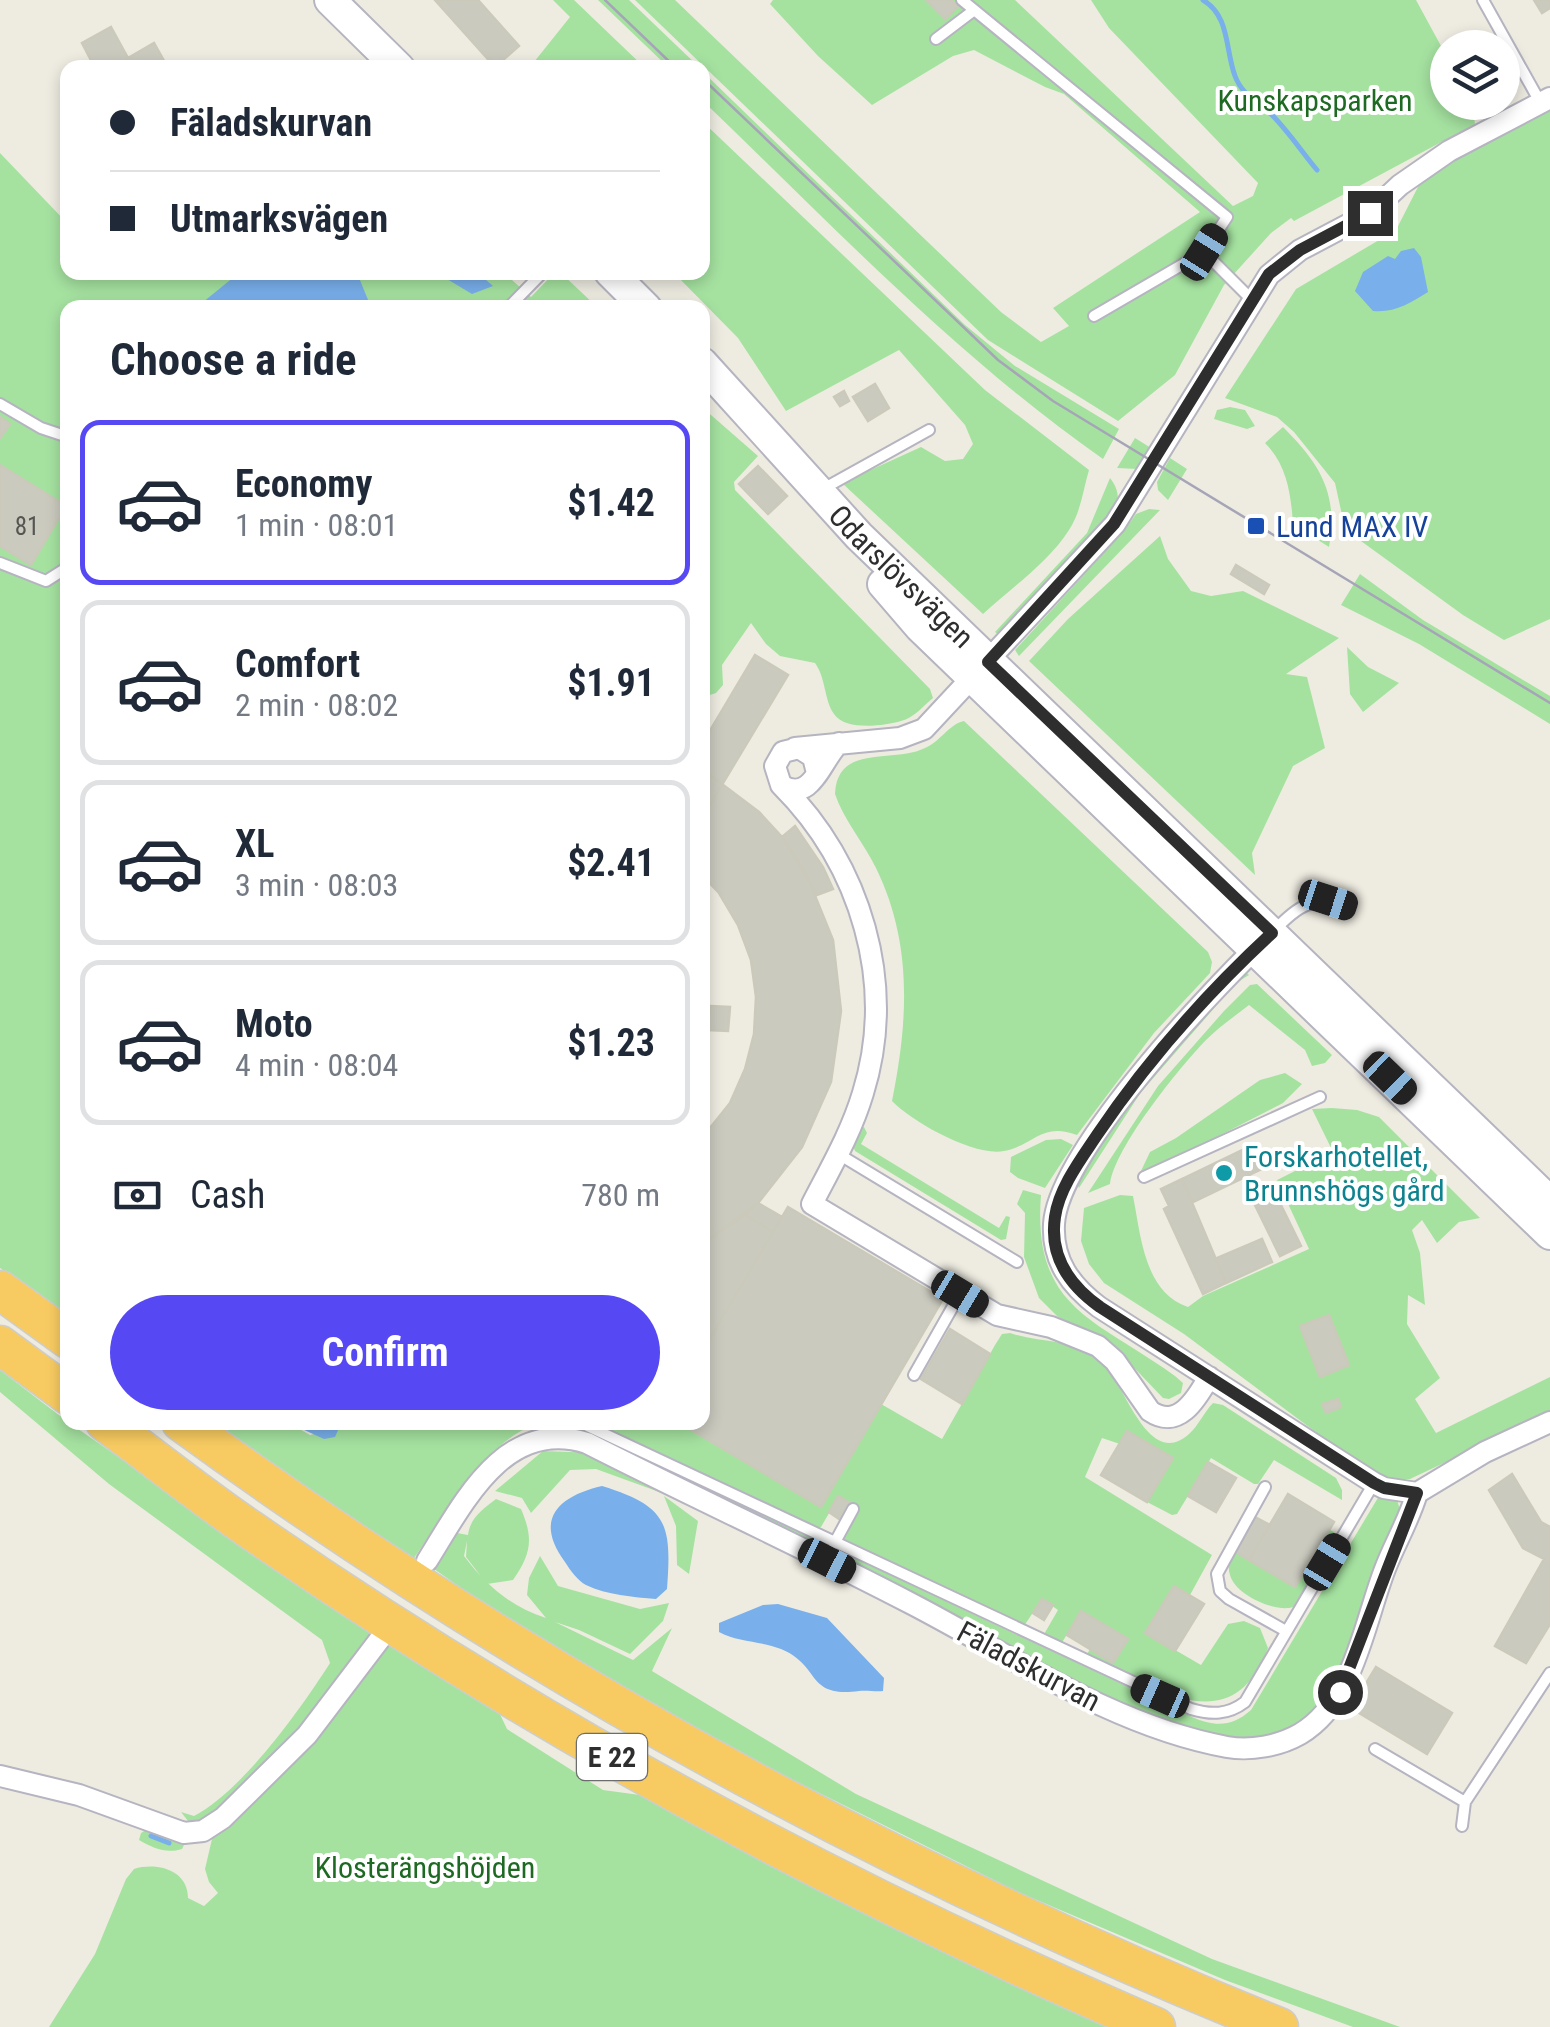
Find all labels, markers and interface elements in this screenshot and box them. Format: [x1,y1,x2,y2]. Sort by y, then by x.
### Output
map controls [1430,30,1520,120]
button: layers [1430,30,1520,120]
park label: Kunskapsparken [1217,83,1413,118]
text: Fäladskurvan [170,101,372,145]
route end [1348,191,1393,236]
text: Utmarksvägen [170,197,388,241]
car [1175,219,1233,285]
text: Choose a ride [110,333,357,386]
icon: car [115,458,205,548]
text: Economy [235,462,372,506]
text: $1.42 [567,481,655,525]
street label: Odarslövsvägen [822,498,981,655]
text: 1 min · 08:01 [235,506,398,544]
place label: Lund MAX IV [1276,509,1429,544]
house number: 81 [15,512,39,541]
marker: Lund MAX IV [1245,515,1267,537]
icon: car [115,638,205,728]
text: Comfort [235,642,360,686]
text: $1.91 [567,661,655,705]
text: 2 min · 08:02 [235,686,398,724]
icon: car [115,818,205,908]
text: XL [235,822,274,866]
text: $2.41 [567,841,655,885]
text: 3 min · 08:03 [235,866,398,904]
car [1295,876,1361,924]
icon: car [115,998,205,1088]
text: Moto [235,1002,313,1046]
text: $1.23 [567,1021,655,1065]
text: 4 min · 08:04 [235,1046,398,1084]
car [1358,1046,1422,1110]
place label: Forskarhotellet, Brunnshögs gård [1244,1139,1445,1208]
marker: Forskarhotellet, Brunnshögs gård [1213,1162,1235,1184]
icon: cash [110,1168,165,1223]
text: Cash [190,1173,265,1217]
text: 780 m [581,1176,660,1214]
car [927,1266,993,1322]
button: Confirm [110,1295,660,1410]
car [1299,1529,1355,1595]
car [793,1534,861,1588]
street label: Fäladskurvan [951,1614,1107,1718]
car [1126,1670,1194,1722]
route start [1318,1670,1363,1715]
road number: E 22 [577,1734,647,1780]
park label: Klosterängshöjden [315,1850,535,1885]

